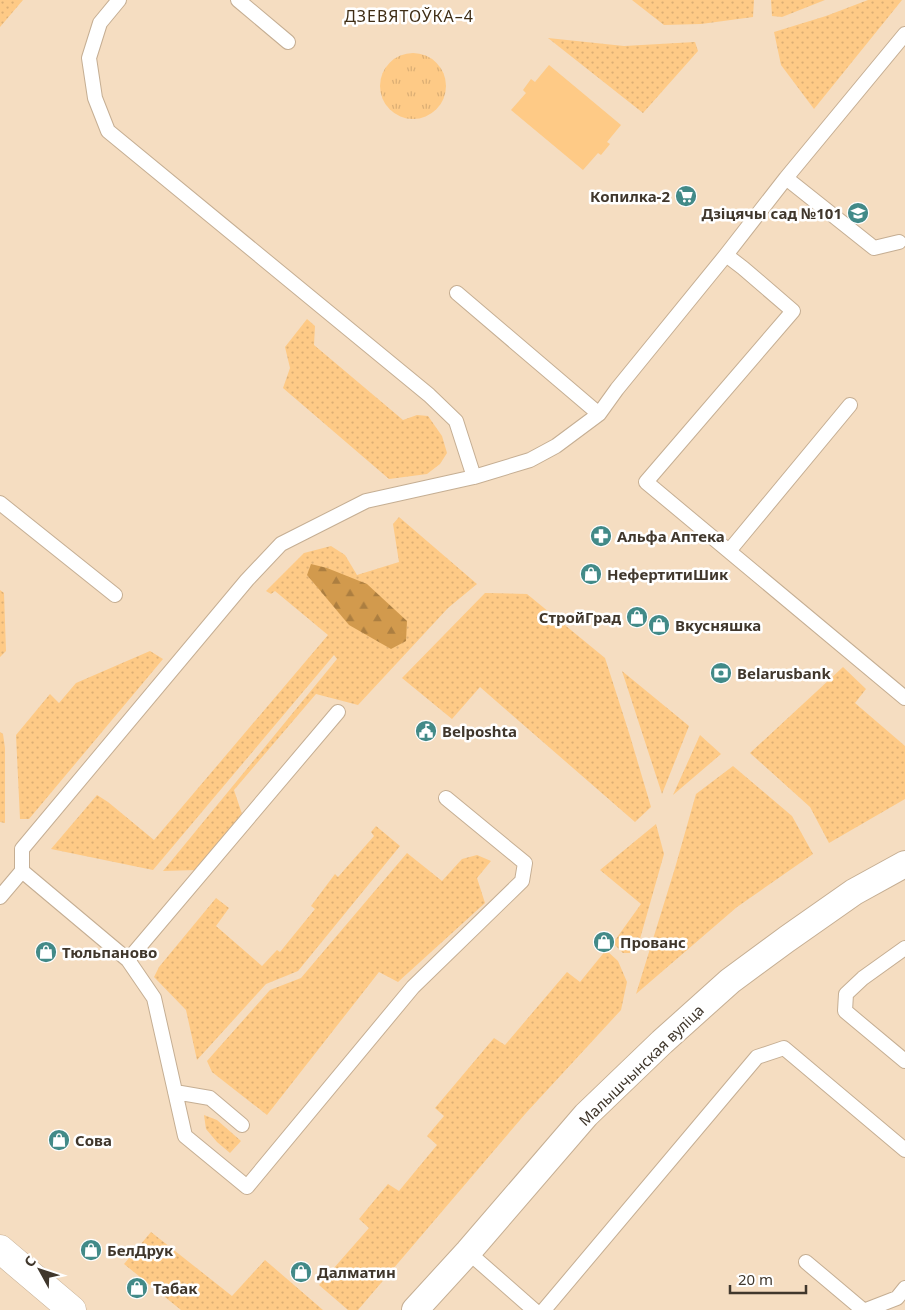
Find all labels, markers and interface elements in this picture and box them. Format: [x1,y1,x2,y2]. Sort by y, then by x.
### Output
district label: ДЗЕВЯТОЎКА–4 [344,5,474,27]
supermarket icon: Копилка-2 [674,184,698,208]
place label: Копилка-2 [590,186,670,206]
school or university icon: Дзіцячы сад №101 [846,201,870,225]
place label: Дзіцячы сад №101 [702,203,842,223]
pharmacy icon: Альфа Аптека [589,524,613,548]
place label: Альфа Аптека [617,526,725,546]
shop icon: НефертитиШик [579,562,603,586]
place label: НефертитиШик [607,564,729,584]
shop icon: СтройГрад [625,605,649,629]
place label: СтройГрад [539,607,621,627]
shop icon: Вкусняшка [647,613,671,637]
place label: Вкусняшка [675,615,761,635]
bank icon: Belarusbank [709,661,733,685]
place label: Belarusbank [737,663,832,683]
public building icon: Belposhta [414,719,438,743]
place label: Belposhta [442,721,517,741]
shop icon: Прованс [592,930,616,954]
place label: Прованс [620,932,686,952]
shop icon: Тюльпаново [34,940,58,964]
place label: Тюльпаново [62,942,157,962]
street label: Малышчынская вуліца [574,1000,708,1130]
shop icon: Сова [47,1128,71,1152]
place label: Сова [75,1130,112,1150]
shop icon: БелДрук [79,1238,103,1262]
place label: БелДрук [107,1240,174,1260]
north arrow [15,1245,65,1295]
text: С [19,1252,40,1271]
shop icon: Далматин [289,1260,313,1284]
place label: Далматин [317,1262,396,1282]
scale bar [730,1262,806,1294]
text: 20 m [738,1269,773,1289]
shop icon: Табак [125,1276,149,1300]
place label: Табак [153,1278,198,1298]

